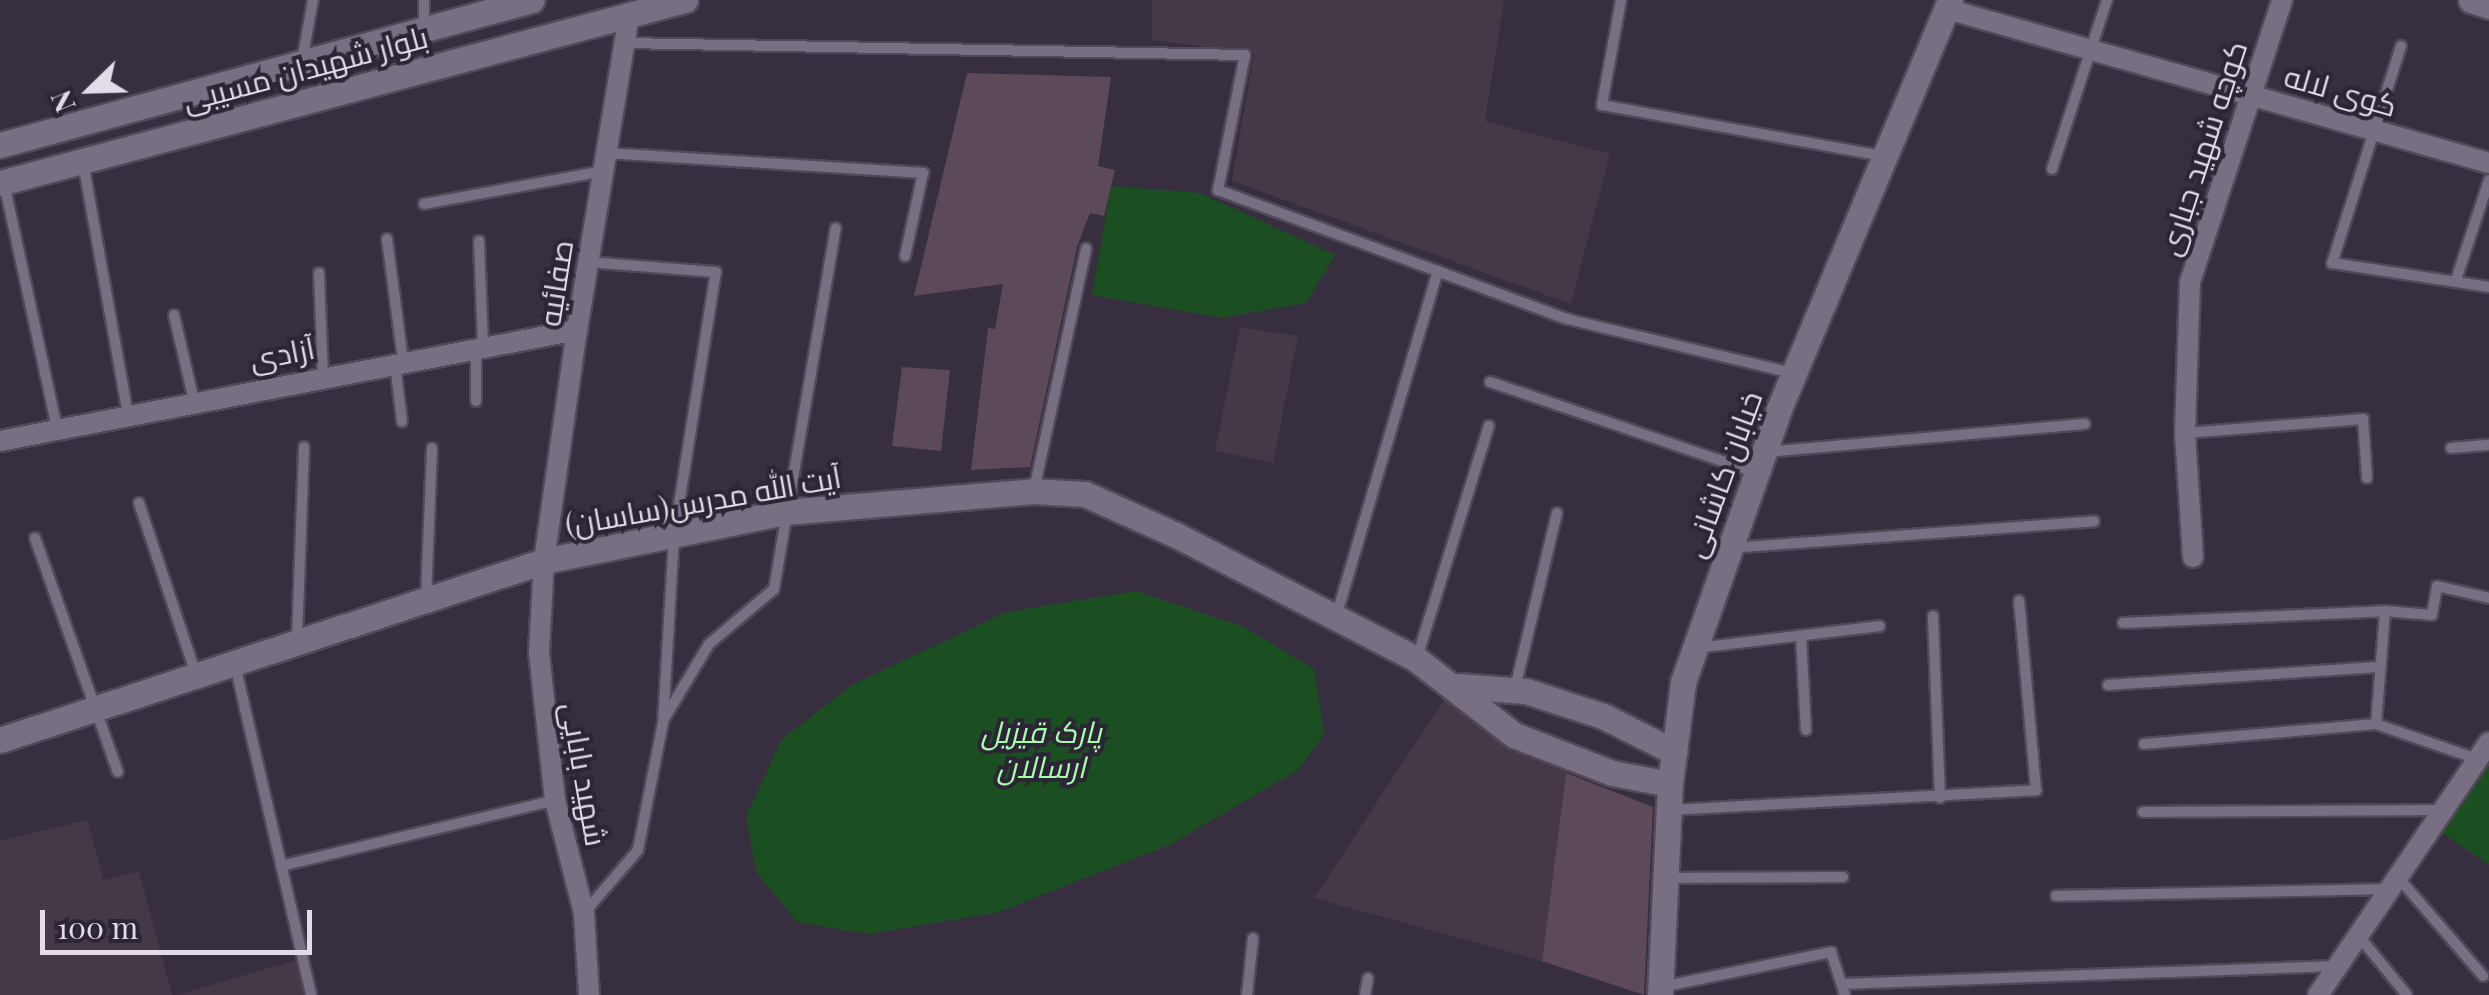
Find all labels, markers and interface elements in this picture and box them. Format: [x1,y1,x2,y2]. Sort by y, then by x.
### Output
street label: بلوار شهیدان مسیبی [179,18,431,118]
street label: کوچه شهید جباری [2150,36,2254,260]
north arrow [40,40,140,140]
street label: کوی لاله [2281,57,2401,123]
text: N [41,85,83,118]
street label: صفائیه [530,237,580,329]
street label: آزادی [246,329,318,377]
street label: خیابان کاشانی [1675,386,1769,562]
street label: آیت الله مدرس(ساسان) [562,458,844,542]
street label: شهید بابایی [555,699,615,849]
park label: پارک قیزیل ارسالان [981,713,1101,784]
scale bar [45,890,318,952]
text: 100 m [57,907,138,947]

